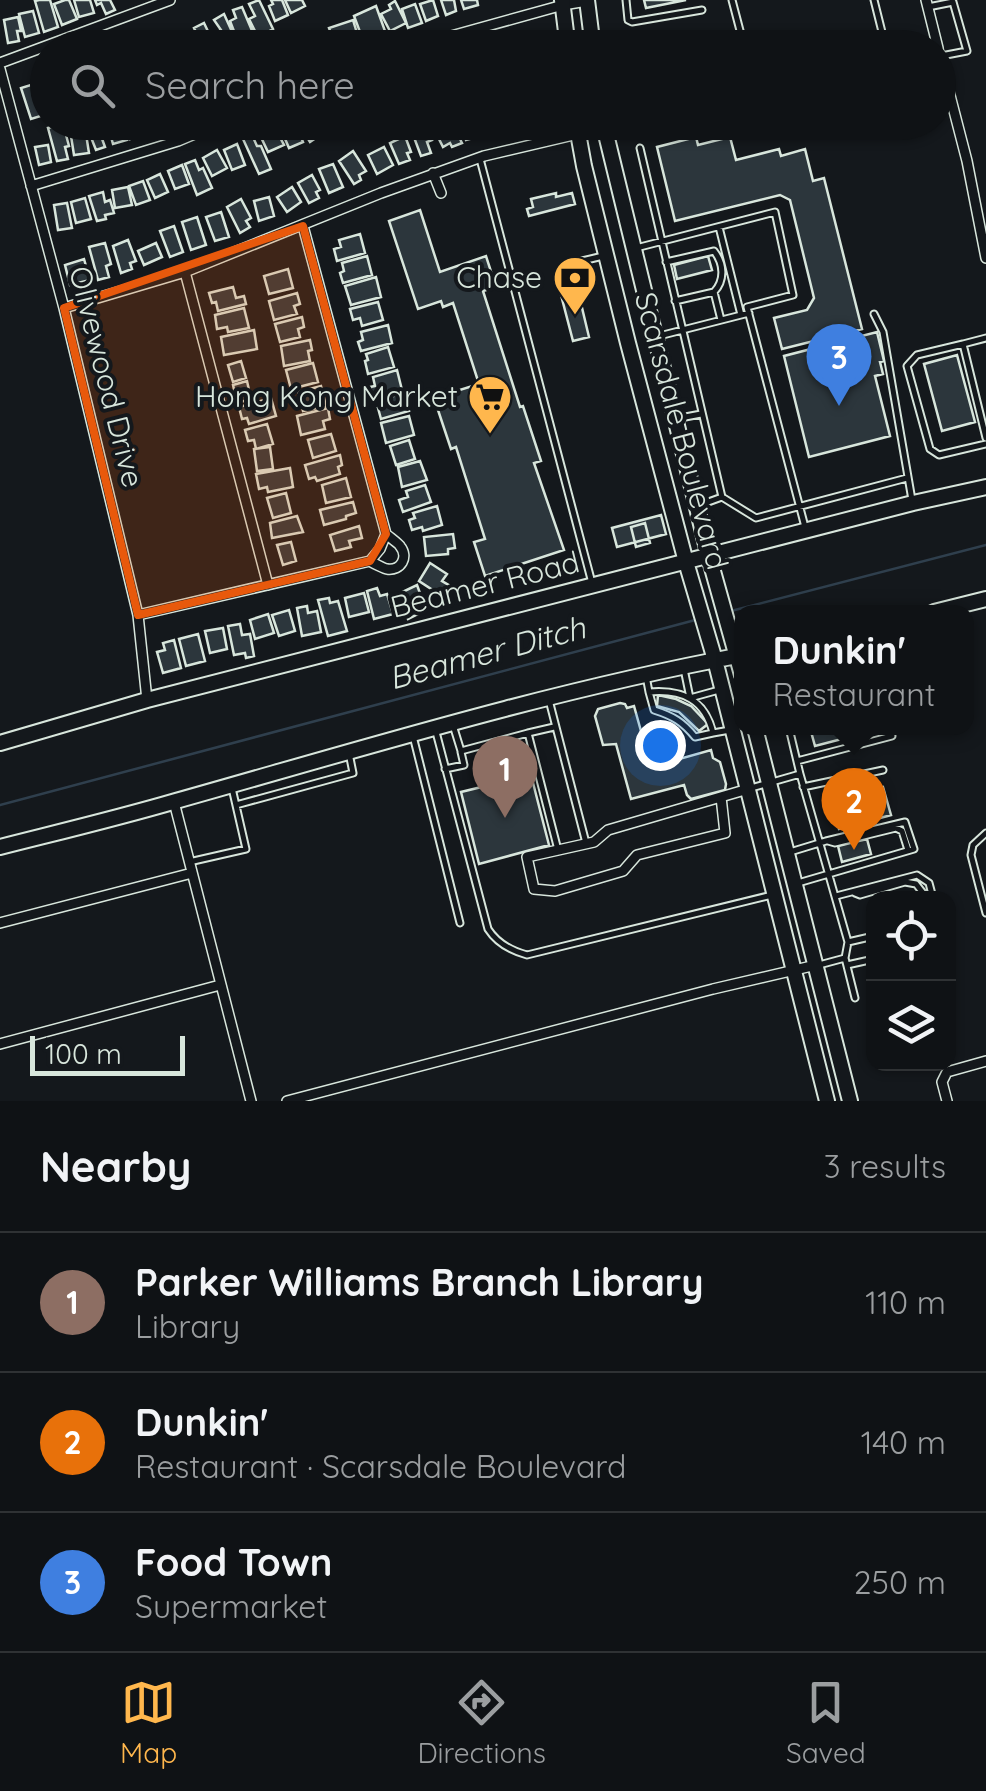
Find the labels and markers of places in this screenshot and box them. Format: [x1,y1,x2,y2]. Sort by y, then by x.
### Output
bank icon: Chase [552,255,598,316]
place label: Chase [456,258,542,296]
pin: 3 [806,324,872,406]
supermarket icon: Hong Kong Market [467,374,513,435]
place label: Hong Kong Market [195,377,458,415]
pin: 1 [472,736,538,818]
pin: 2 [822,768,886,850]

